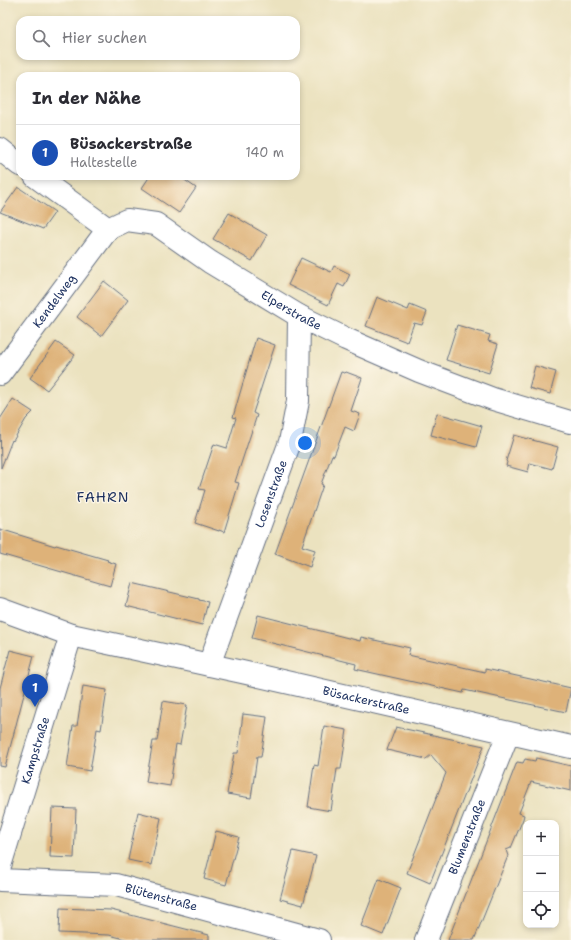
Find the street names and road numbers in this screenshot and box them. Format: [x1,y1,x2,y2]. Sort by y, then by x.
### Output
street label: Kendelweg [29,271,80,331]
street label: Elperstraße [258,287,324,334]
street label: Losenstraße [251,458,291,530]
street label: Büsackerstraße [321,683,412,718]
street label: Kampstraße [18,714,54,786]
street label: Blumenstraße [445,797,489,877]
street label: Blütenstraße [123,880,199,915]

